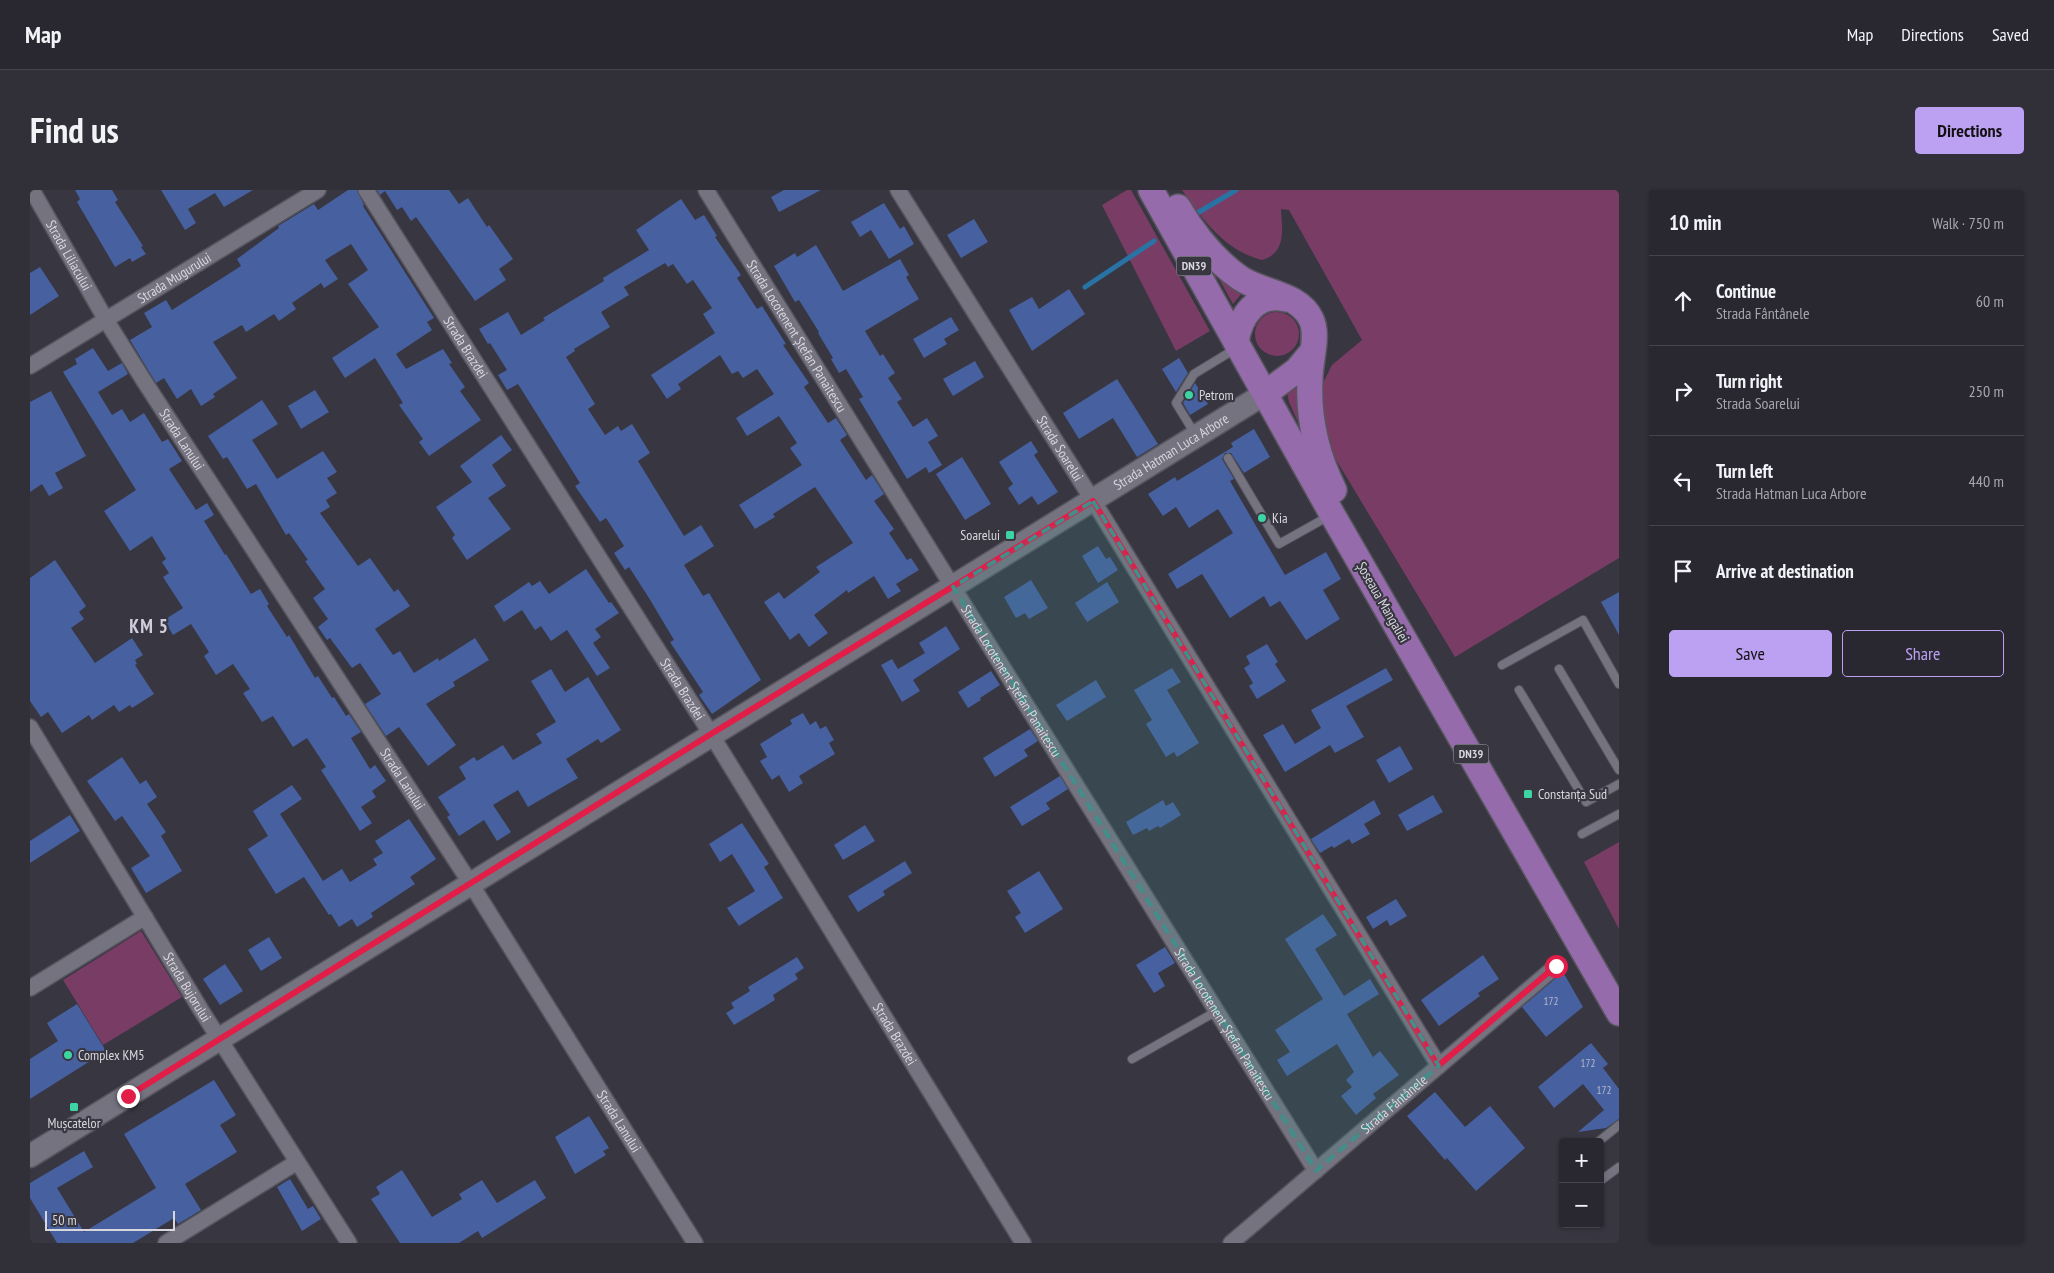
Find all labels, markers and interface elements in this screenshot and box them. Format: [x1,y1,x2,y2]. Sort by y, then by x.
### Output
text: Map [25,19,62,50]
text: Map [1847,23,1873,46]
text: Directions [1901,23,1964,46]
text: Saved [1992,23,2029,46]
text: Find us [30,107,119,153]
button: Directions [1915,107,2024,154]
text: 10 min [1669,209,1721,236]
text: Walk · 750 m [1932,213,2004,233]
street label: Strada Liliacului [42,217,96,294]
street label: Strada Mugurului [134,248,214,307]
road number: DN39 [1176,256,1212,275]
street label: Strada Locotenent Ștefan Panaitescu [743,257,851,416]
text: Continue [1716,279,1776,303]
icon: ahead [1669,287,1697,315]
text: 60 m [1976,291,2004,311]
text: Strada Fântânele [1716,303,1810,323]
street label: Strada Brazdei [439,313,492,381]
text: Turn right [1716,369,1782,393]
icon: right [1669,377,1697,405]
text: 250 m [1969,381,2004,401]
place label: Petrom [1199,386,1234,404]
marker: Petrom [1183,389,1195,401]
text: Strada Soarelui [1716,393,1800,413]
street label: Strada Lanului [155,405,208,473]
street label: Strada Hatman Luca Arbore [1110,409,1232,494]
street label: Strada Soarelui [1033,412,1087,484]
text: Turn left [1716,459,1773,483]
icon: left [1669,467,1697,495]
text: 440 m [1969,471,2004,491]
text: Strada Hatman Luca Arbore [1716,483,1867,503]
place label: Kia [1272,509,1288,527]
marker: Kia [1256,512,1268,524]
place label: Soarelui [960,526,1000,544]
marker: Soarelui [1004,529,1016,541]
icon: arrive [1669,557,1697,585]
street label: Șoseaua Mangaliei [1353,558,1413,646]
text: Arrive at destination [1716,559,1854,583]
street label: Strada Locotenent Ștefan Panaitescu [957,601,1065,760]
district label: KM 5 [129,614,169,638]
button: Save [1669,630,1832,677]
button: Share [1842,630,2004,677]
street label: Strada Brazdei [656,655,709,723]
road number: DN39 [1454,744,1488,764]
street label: Strada Lanului [376,745,429,813]
place label: Constanța Sud [1538,785,1607,803]
marker: Constanța Sud [1522,788,1534,800]
street label: Strada Locotenent Ștefan Panaitescu [1170,944,1279,1103]
street label: Strada Bujorului [159,949,215,1025]
route start [1545,955,1568,978]
house number: 172 [1544,994,1558,1008]
street label: Strada Brazdei [869,999,921,1068]
place label: Complex KM5 [78,1046,145,1064]
marker: Complex KM5 [62,1049,74,1061]
house number: 172 [1581,1056,1595,1070]
street label: Strada Fântânele [1357,1071,1431,1138]
house number: 172 [1597,1083,1611,1097]
route end [117,1085,140,1108]
street label: Strada Lanului [593,1087,645,1156]
marker: Mușcatelor [68,1101,80,1113]
place label: Mușcatelor [48,1114,101,1132]
map controls [1559,1138,1604,1228]
button: + [1559,1138,1604,1183]
button: − [1559,1183,1604,1228]
scale bar [45,1208,175,1231]
text: 50 m [52,1211,77,1229]

